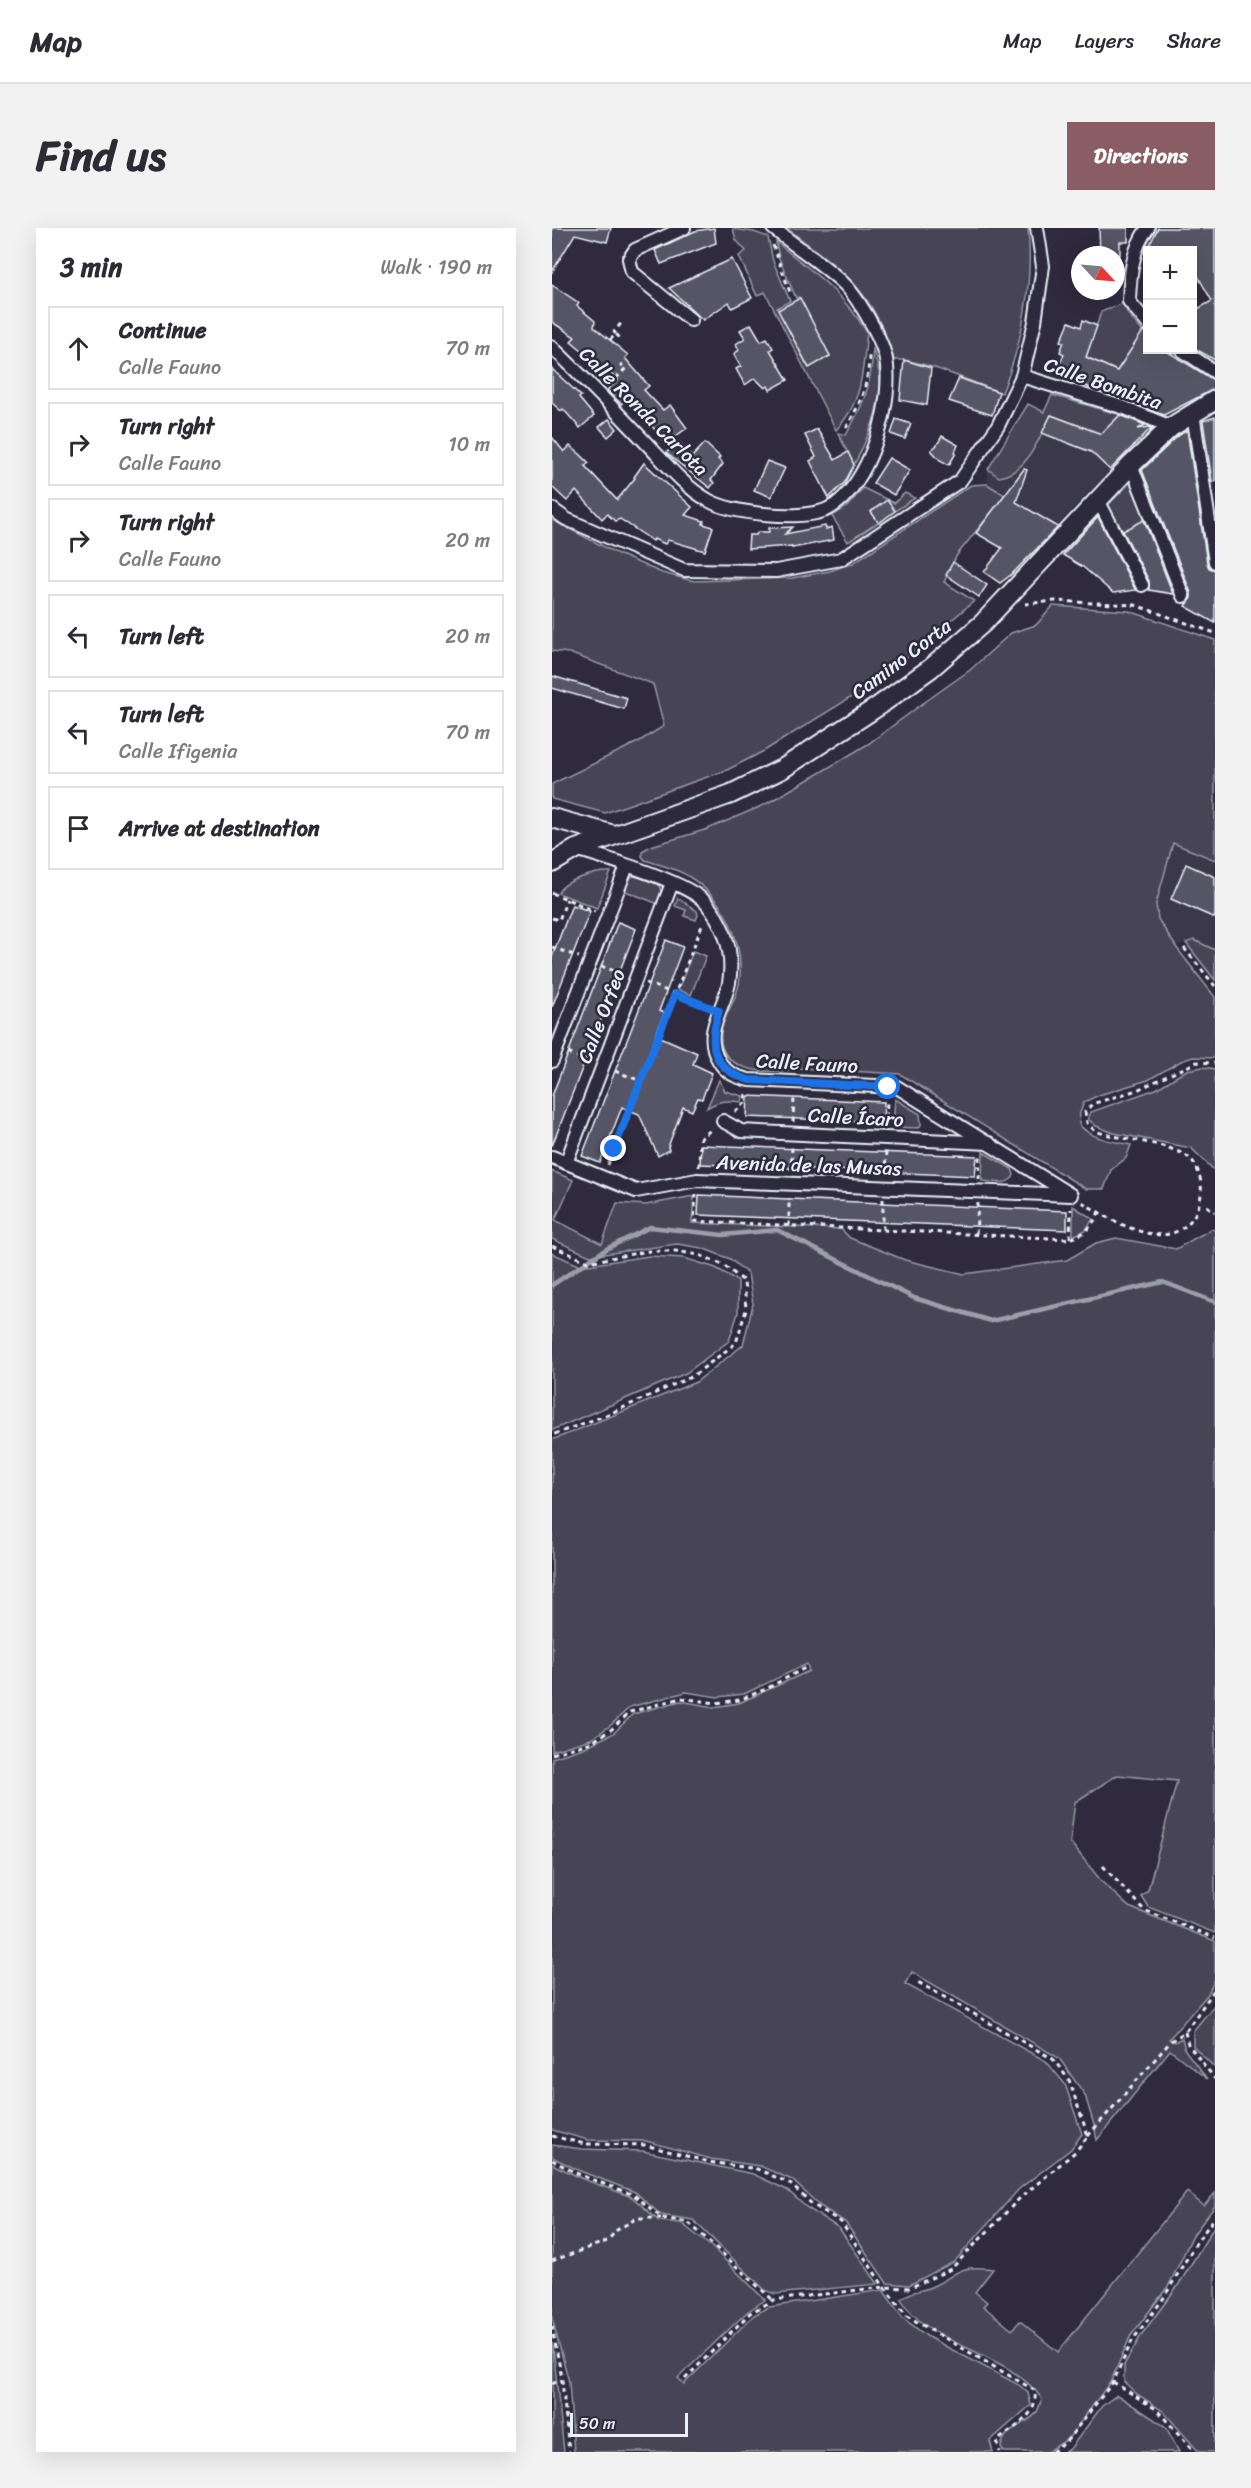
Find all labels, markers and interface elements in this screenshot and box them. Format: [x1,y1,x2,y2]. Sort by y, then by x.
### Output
text: Map [30,17,82,66]
text: Map [1003,22,1042,60]
text: Layers [1075,22,1134,60]
text: Share [1167,22,1221,60]
text: Find us [36,119,166,193]
button: Directions [1067,122,1215,190]
text: 3 min [60,244,122,290]
north arrow [1071,246,1125,300]
map controls [1143,246,1197,354]
button: + [1143,246,1197,300]
text: Walk · 190 m [380,250,492,285]
button: − [1143,300,1197,354]
text: Continue [119,311,207,350]
text: 70 m [445,331,490,366]
icon: ahead [62,332,95,365]
street label: Calle Ronda Carlota [570,338,717,485]
street label: Calle Bombita [1039,347,1167,420]
text: Calle Fauno [119,350,221,385]
text: Turn right [119,407,214,446]
text: 10 m [448,427,490,462]
icon: right [62,428,95,461]
text: Calle Fauno [119,446,221,481]
text: Turn right [119,503,214,542]
text: 20 m [445,523,490,558]
icon: right [62,524,95,557]
text: Calle Fauno [119,542,221,577]
street label: Camino Corta [843,609,960,709]
text: Turn left [119,617,204,656]
text: 20 m [445,619,490,654]
icon: left [62,620,95,653]
text: Turn left [119,695,204,734]
text: 70 m [445,715,490,750]
icon: left [62,716,95,749]
text: Calle Ifigenia [119,734,237,769]
text: Arrive at destination [119,809,320,848]
icon: arrive [62,812,95,845]
street label: Calle Orfeo [567,964,636,1069]
street label: Calle Fauno [755,1043,859,1084]
route start [874,1073,900,1099]
street label: Calle Ícaro [807,1098,905,1137]
route end [600,1135,626,1161]
street label: Avenida de las Musas [715,1145,903,1186]
text: 50 m [579,2409,615,2438]
scale bar [570,2410,688,2438]

